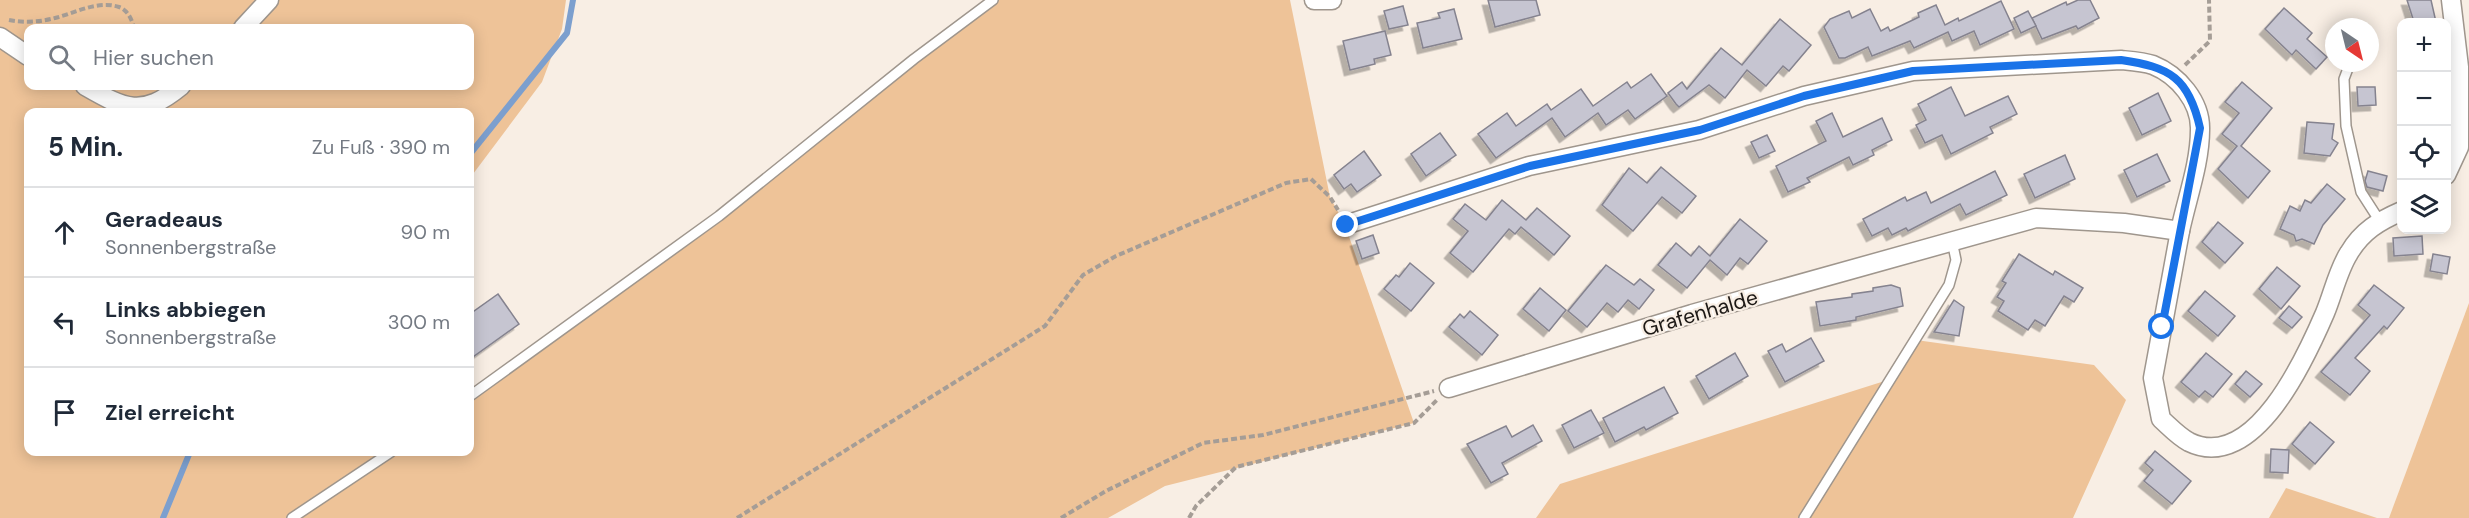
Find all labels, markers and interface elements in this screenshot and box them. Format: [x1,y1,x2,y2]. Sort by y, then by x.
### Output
north arrow [2325,18,2379,72]
map controls [2397,18,2451,234]
button: + [2397,18,2451,72]
search box [24,24,474,90]
icon: search [45,41,78,74]
text: Hier suchen [93,43,214,72]
button: − [2397,72,2451,126]
button: locate [2397,126,2451,180]
text: 5 Min. [48,130,123,164]
text: Zu Fuß · 390 m [312,134,450,160]
button: layers [2397,180,2451,234]
text: Geradeaus [105,205,223,234]
route end [1332,211,1358,237]
icon: ahead [48,216,81,249]
text: 90 m [401,219,450,245]
text: Sonnenbergstraße [105,234,276,260]
street label: Grafenhalde [1639,283,1761,343]
text: Links abbiegen [105,295,266,324]
icon: left [48,306,81,339]
text: 300 m [388,309,450,335]
route start [2148,313,2174,339]
text: Sonnenbergstraße [105,324,276,350]
icon: arrive [48,396,81,429]
text: Ziel erreicht [105,398,235,427]

